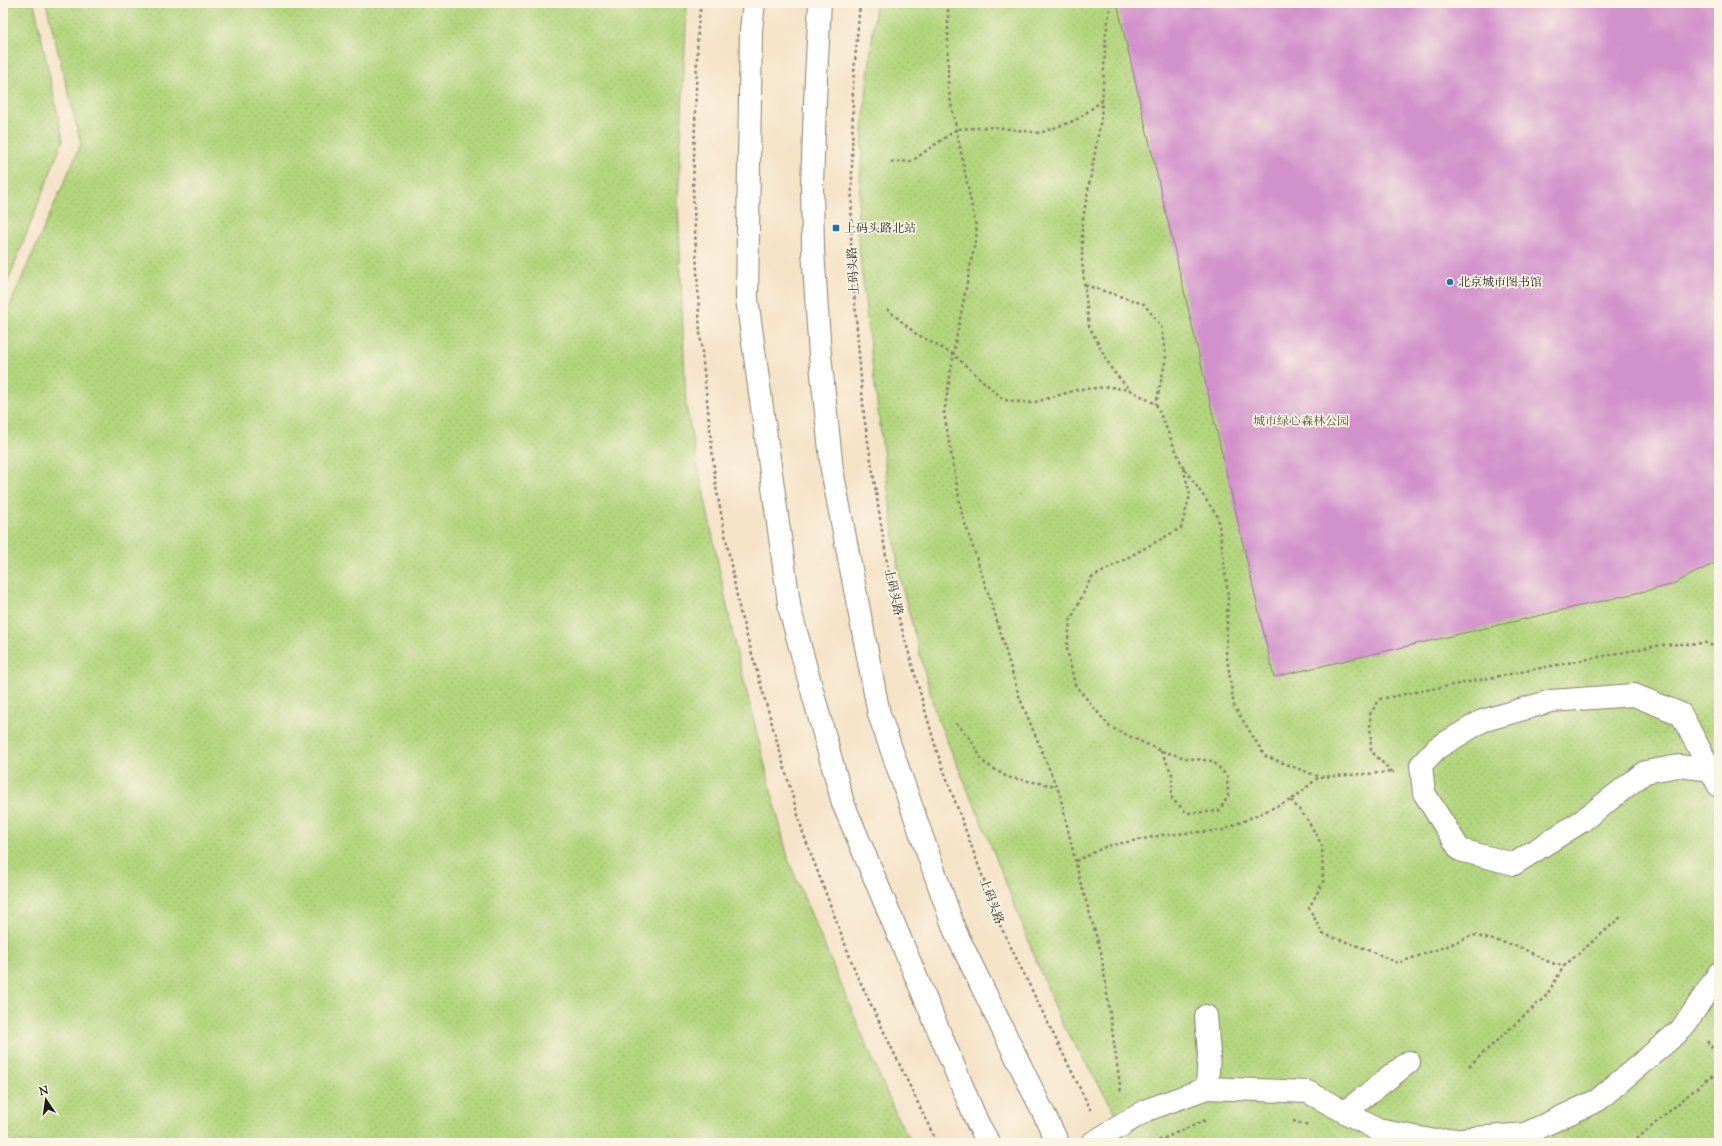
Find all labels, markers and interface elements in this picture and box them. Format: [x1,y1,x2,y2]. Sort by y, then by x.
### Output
place label: 上码头路北站 [844,220,916,238]
marker: 上码头路北站 [831,223,841,233]
street label: 上码头路 [844,247,864,295]
place label: 北京城市图书馆 [1458,274,1542,292]
marker: 北京城市图书馆 [1445,277,1455,287]
park label: 城市绿心森林公园 [1253,413,1349,431]
street label: 上码头路 [879,567,907,618]
street label: 上码头路 [974,876,1008,927]
north arrow [26,1080,66,1120]
text: N [37,1082,50,1100]

